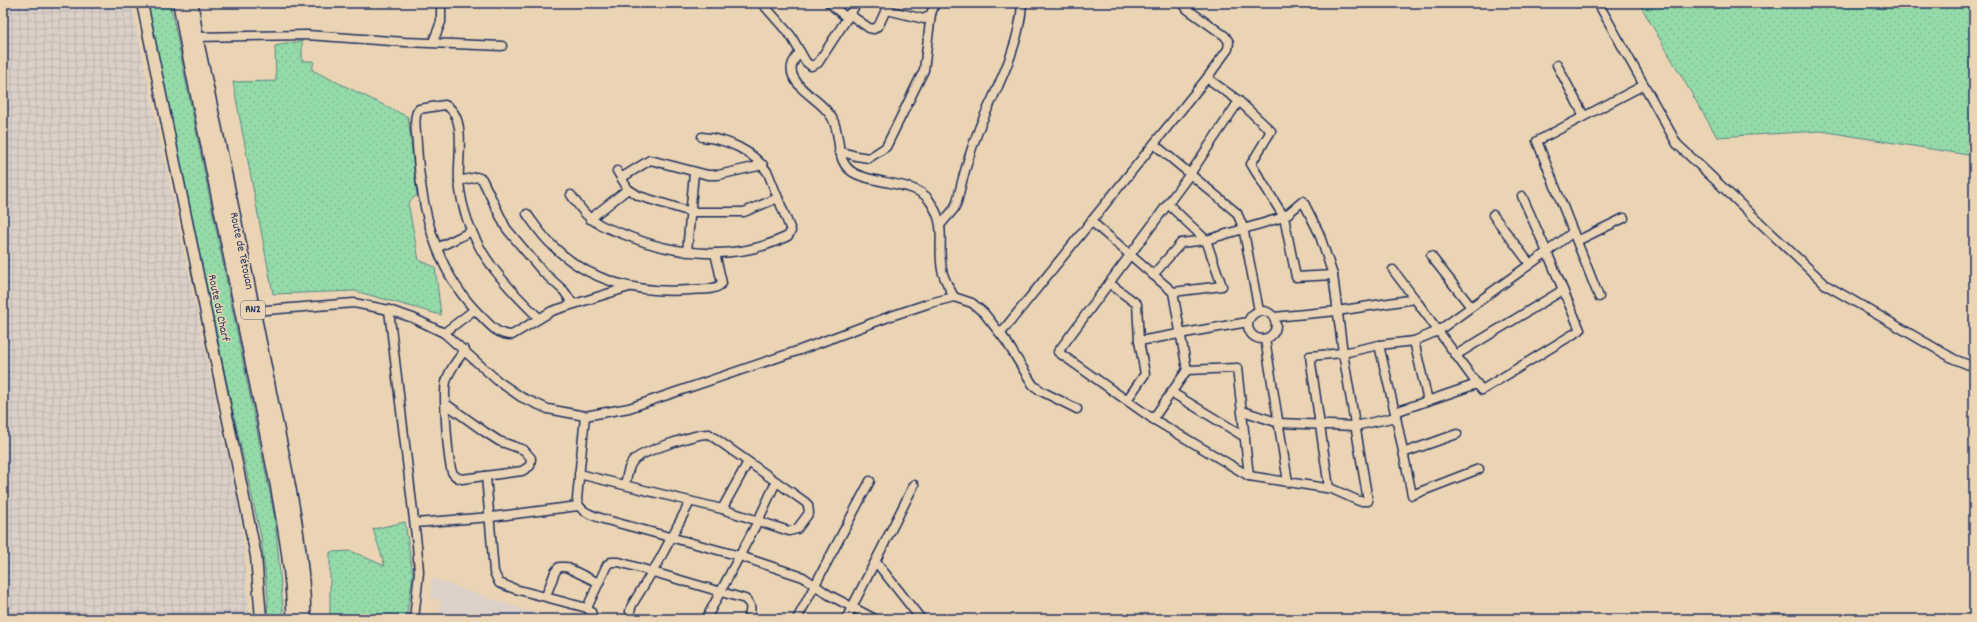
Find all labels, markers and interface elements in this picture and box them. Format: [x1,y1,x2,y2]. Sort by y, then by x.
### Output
street label: Route de Tétouan [225,211,258,292]
street label: Route du Charf [203,273,234,344]
road number: RN2 [241,301,265,319]

